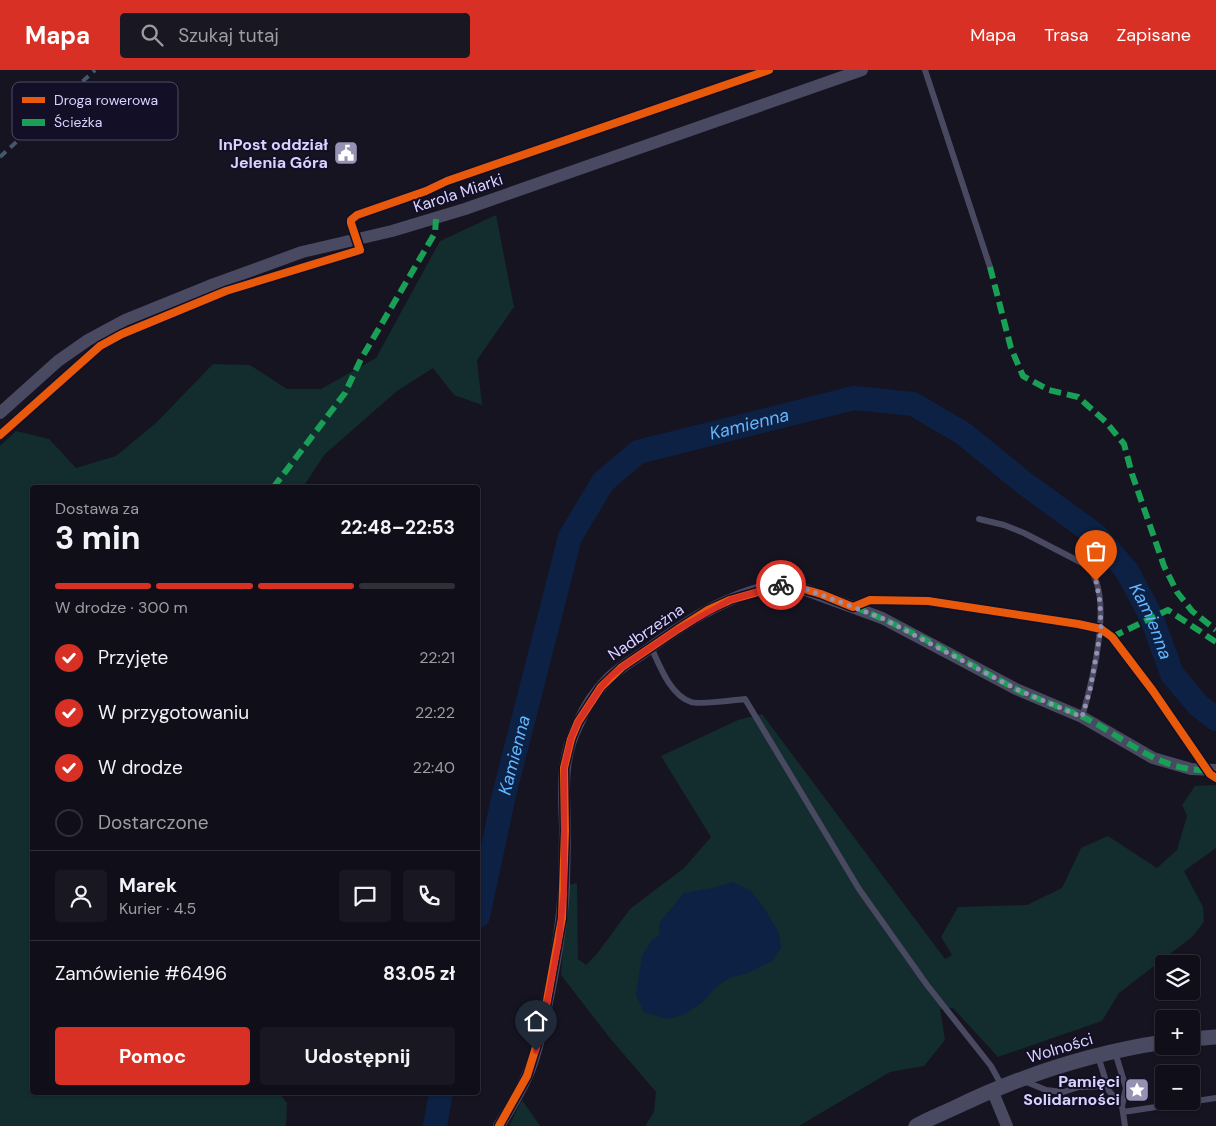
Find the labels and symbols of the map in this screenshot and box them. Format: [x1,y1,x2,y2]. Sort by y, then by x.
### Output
legend [12,82,178,140]
text: Droga rowerowa [54,91,158,109]
text: Ścieżka [54,113,102,131]
place label: InPost oddział Jelenia Góra [219,134,328,173]
public building icon: InPost oddział Jelenia Góra [333,140,359,166]
street label: Karola Miarki [410,169,506,217]
water label: Kamienna [707,403,792,446]
pin [1075,530,1117,581]
courier [756,560,806,610]
water label: Kamienna [1124,579,1178,663]
street label: Nadbrzeżna [604,599,688,665]
water label: Kamienna [493,713,536,797]
pin [515,1000,557,1051]
street label: Wolności [1025,1028,1095,1068]
place label: Pamięci Solidarności [1023,1071,1120,1110]
place icon: Pamięci Solidarności [1124,1077,1150,1103]

